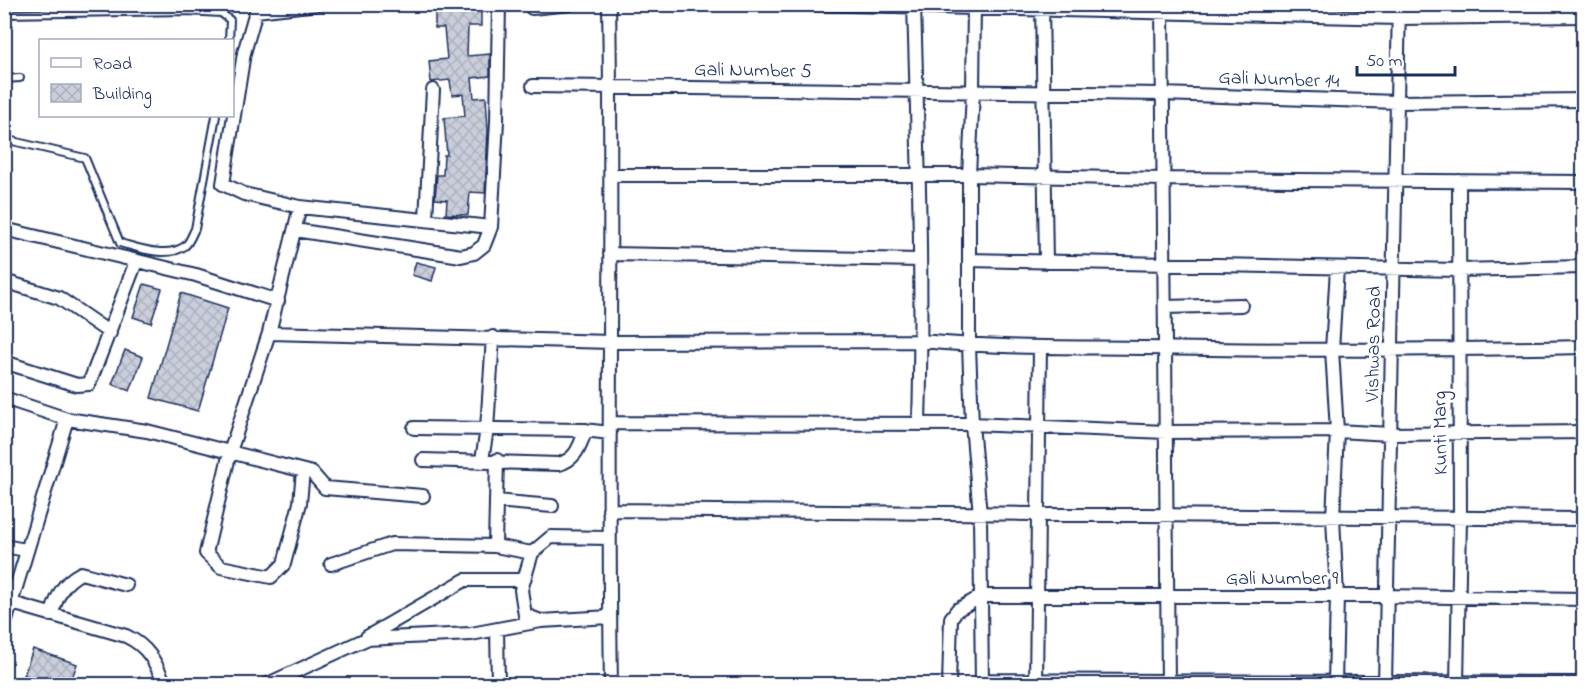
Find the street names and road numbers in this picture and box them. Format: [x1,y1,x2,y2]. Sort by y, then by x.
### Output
street label: Gali Number 5 [694,56,812,87]
street label: Gali Number 14 [1218,64,1340,97]
street label: Vishwas Road [1359,286,1390,403]
street label: Kunti Marg [1426,390,1458,475]
street label: Gali Number 9 [1226,565,1338,594]

